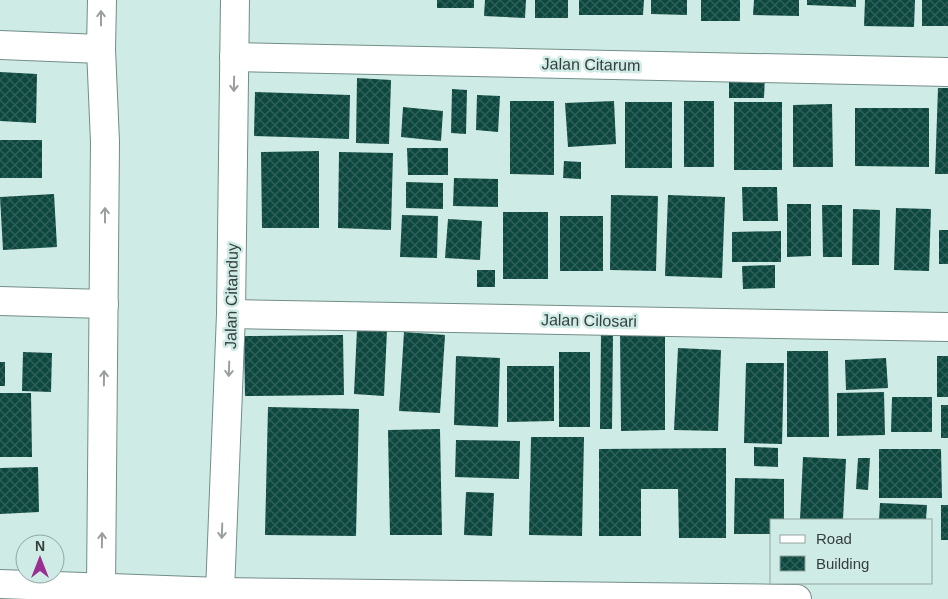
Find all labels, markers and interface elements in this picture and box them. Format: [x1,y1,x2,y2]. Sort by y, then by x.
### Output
one-way arrow [96,10,106,26]
street label: Jalan Citarum [541,55,640,74]
one-way arrow [229,75,239,91]
one-way arrow [100,207,110,224]
street label: Jalan Citanduy [222,243,241,349]
street label: Jalan Cilosari [541,311,637,330]
one-way arrow [224,360,233,376]
one-way arrow [99,370,108,386]
legend [770,519,933,584]
one-way arrow [217,522,227,539]
text: Road [816,530,852,547]
one-way arrow [97,532,107,548]
north arrow [15,534,65,584]
text: N [35,538,45,554]
text: Building [816,555,869,572]

